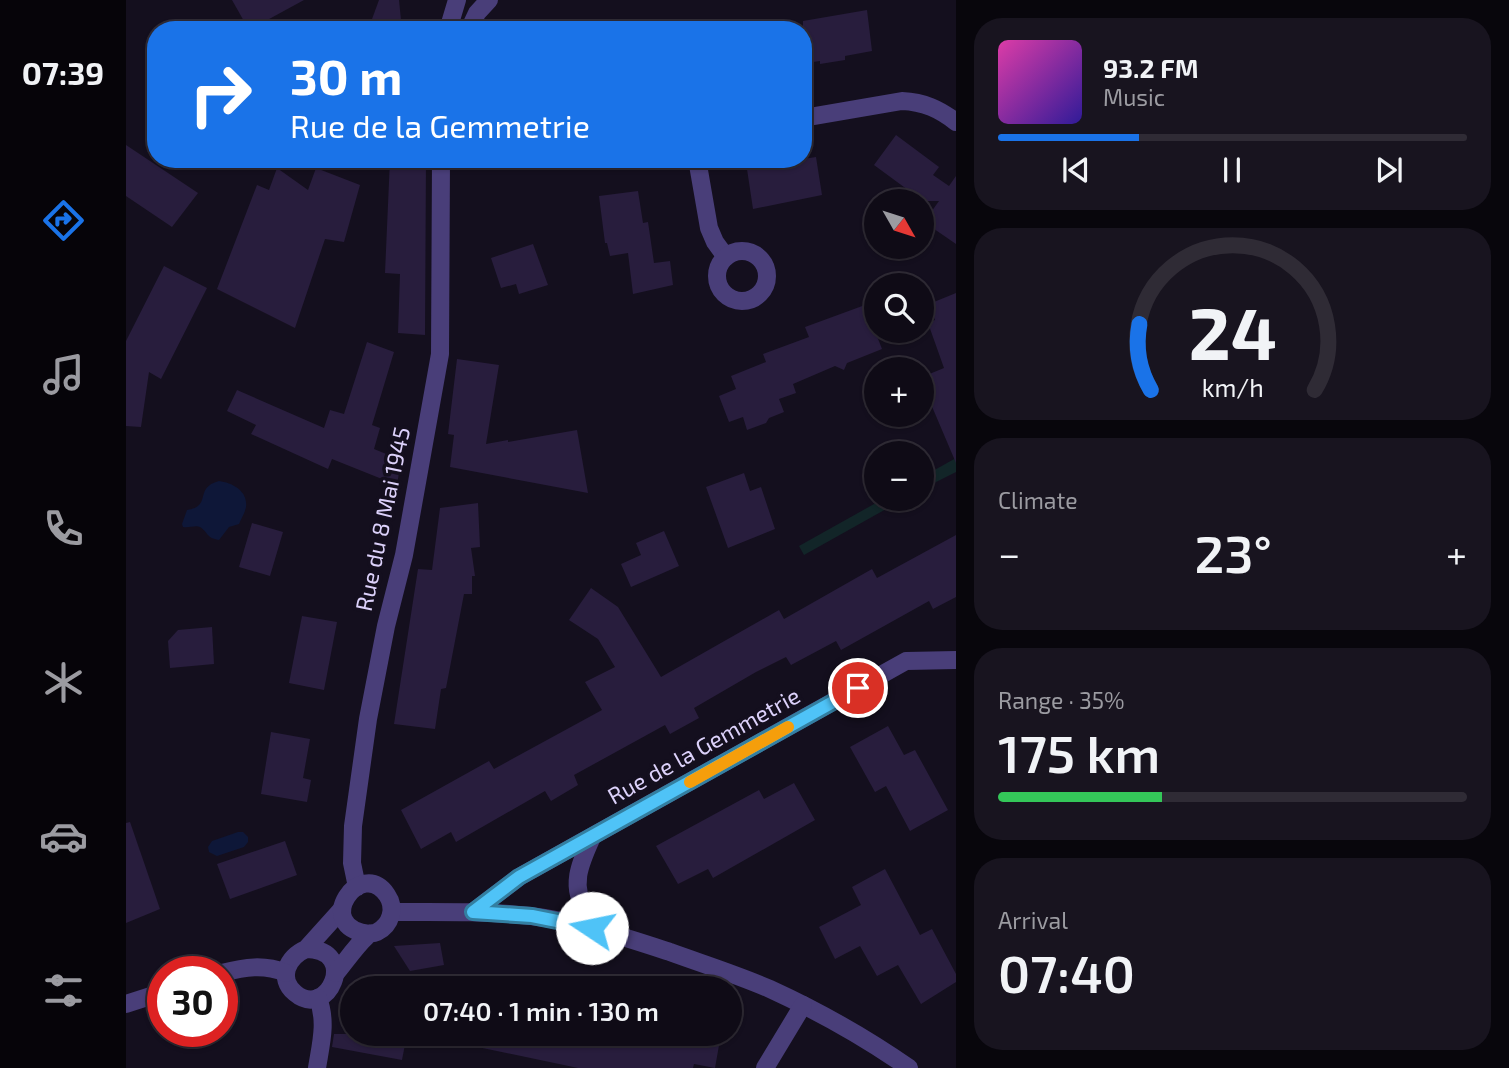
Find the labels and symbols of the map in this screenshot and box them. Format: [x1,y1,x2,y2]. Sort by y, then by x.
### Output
north arrow [864,189,934,259]
street label: Rue du 8 Mai 1945 [349,424,415,614]
pin [828,658,888,718]
street label: Rue de la Gemmetrie [602,681,805,810]
position arrow [555,891,629,965]
speed limit sign: 30 [147,956,238,1047]

